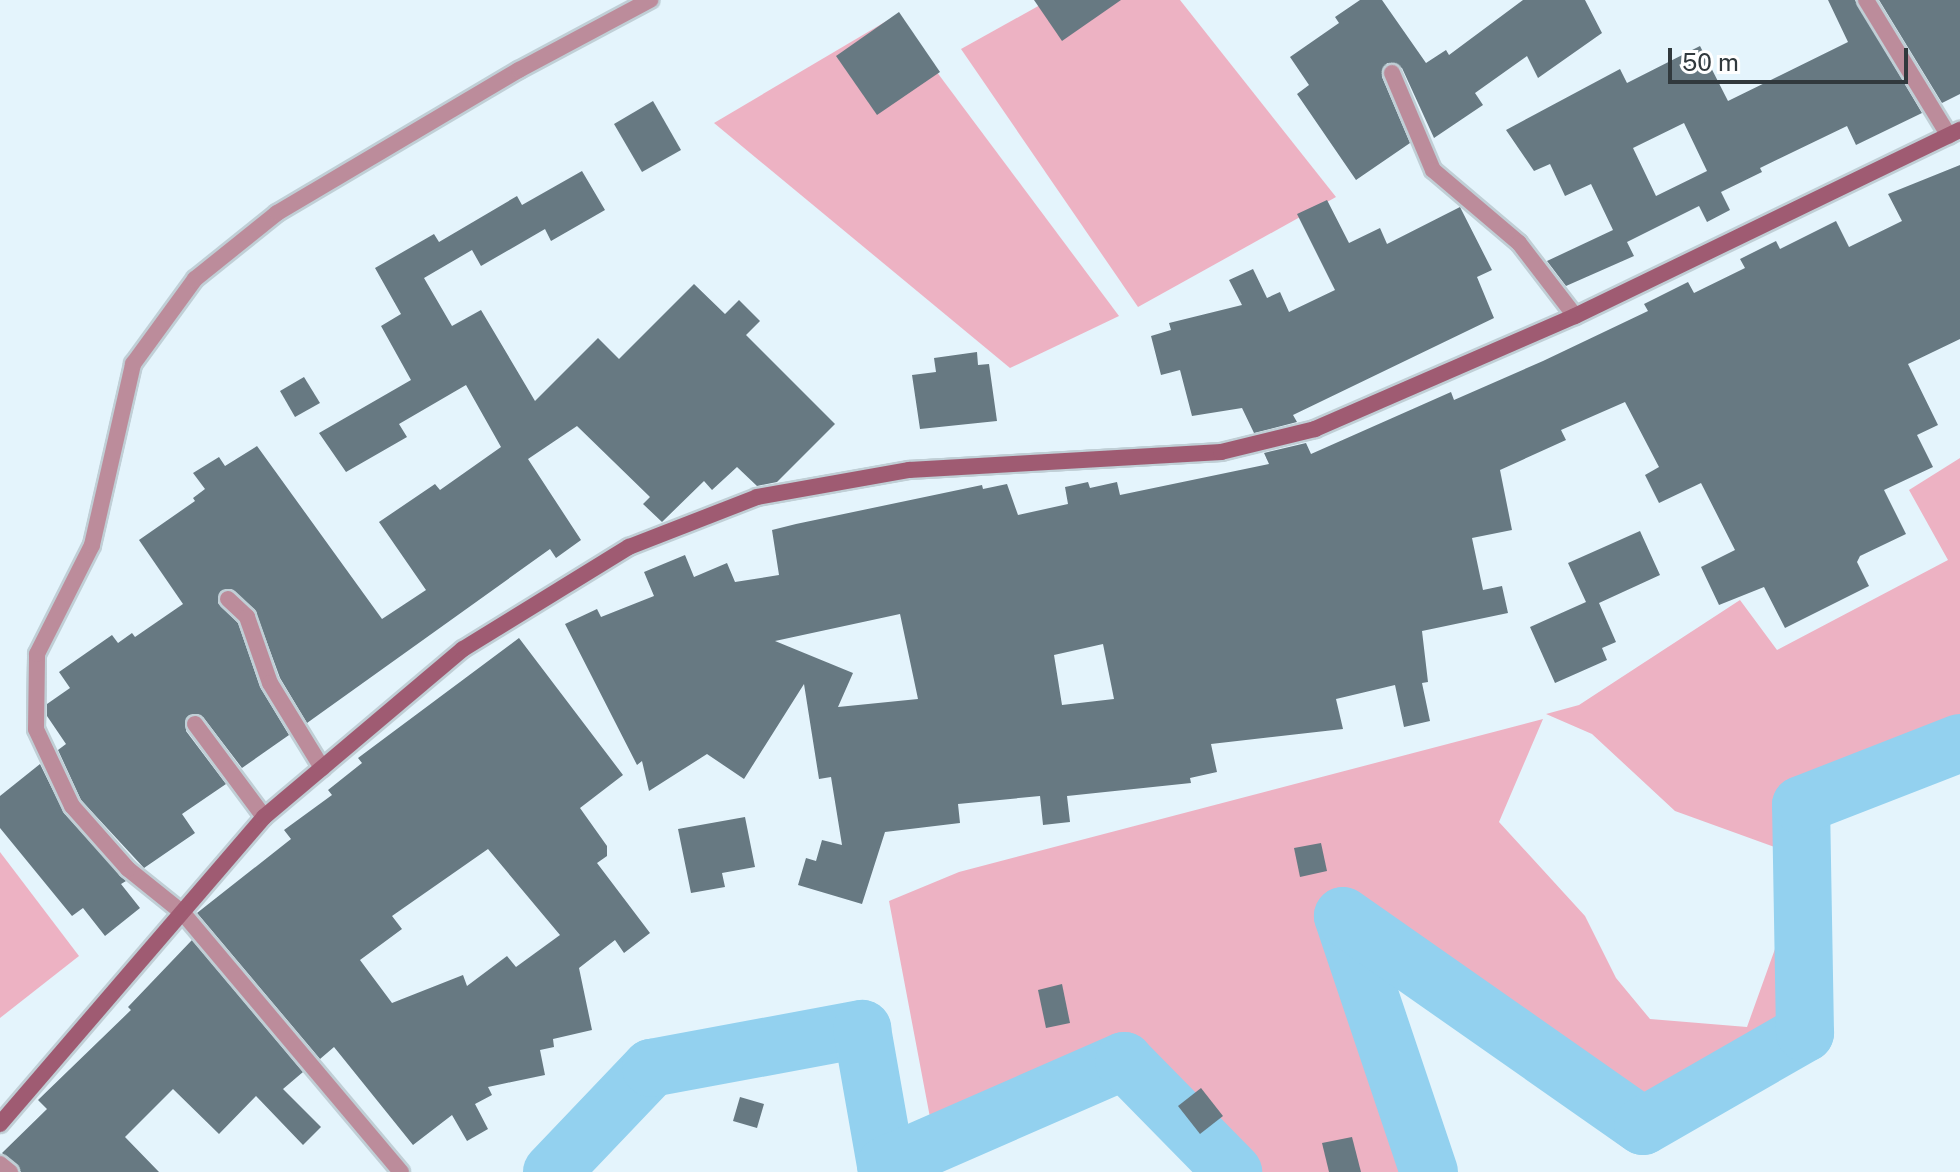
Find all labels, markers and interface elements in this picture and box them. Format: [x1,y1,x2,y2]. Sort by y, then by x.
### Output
scale bar [1672,32,1912,82]
text: 50 m [1682,48,1739,76]

